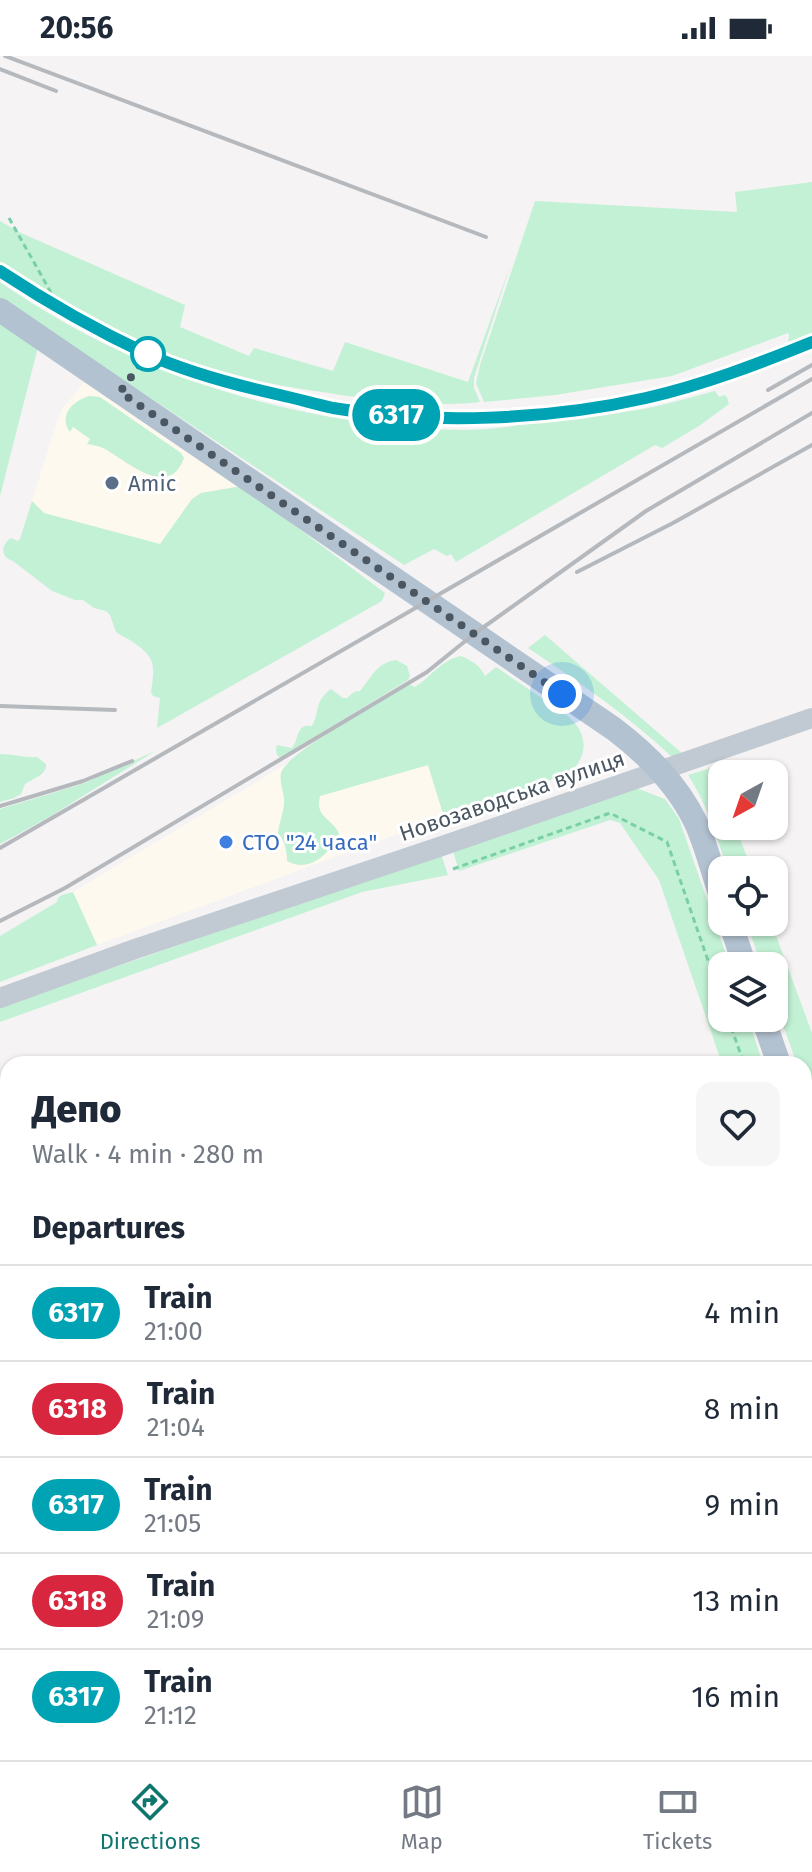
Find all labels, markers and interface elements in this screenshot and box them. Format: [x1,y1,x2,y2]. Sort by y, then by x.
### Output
text: 20:56 [40,10,114,46]
unlabelled marker [131,337,165,371]
line badge: 6317 [340,389,452,441]
text: 6317 [368,398,424,431]
place label: Amic [128,470,176,497]
marker: Amic [103,474,121,492]
your location [542,674,582,714]
street label: Новозаводська вулиця [396,745,628,847]
north arrow [708,760,788,840]
map controls [708,760,788,1032]
place label: СТО "24 часа" [242,829,377,856]
marker: СТО "24 часа" [217,833,235,851]
button: locate [708,856,788,936]
button: layers [708,952,788,1032]
button: heart [696,1082,780,1166]
text: Депо [32,1086,122,1132]
text: Walk · 4 min · 280 m [32,1139,264,1170]
text: Departures [32,1210,185,1246]
text: Train [144,1280,213,1316]
text: 4 min [704,1295,780,1331]
text: 6317 [48,1296,104,1329]
text: 21:00 [144,1316,203,1347]
text: Train [147,1376,215,1412]
text: 8 min [704,1391,780,1427]
text: 6318 [48,1392,107,1425]
text: 21:04 [147,1412,205,1443]
text: Train [144,1472,213,1508]
text: 9 min [705,1487,780,1523]
text: 6317 [48,1488,104,1521]
text: 21:05 [144,1508,201,1539]
text: Train [147,1568,215,1604]
text: 13 min [692,1583,780,1619]
text: 6318 [48,1584,107,1617]
text: 21:09 [147,1604,204,1635]
text: Train [144,1664,213,1700]
text: 16 min [691,1679,780,1715]
text: 6317 [48,1680,104,1713]
text: 21:12 [144,1700,197,1731]
tab: Directions [100,1780,201,1855]
tab: Map [400,1780,444,1855]
tab: Tickets [643,1780,712,1855]

